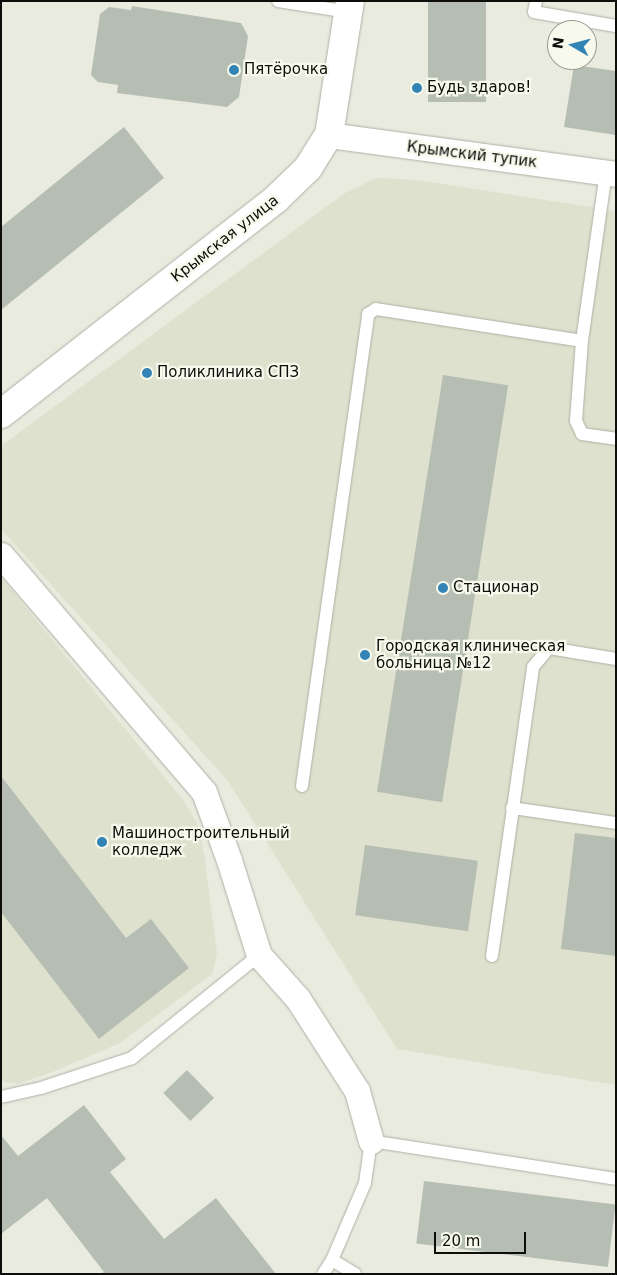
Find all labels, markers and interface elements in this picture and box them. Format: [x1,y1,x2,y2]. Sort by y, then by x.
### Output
north arrow [547,20,597,70]
text: N [549,36,567,50]
place label: Пятёрочка [244,61,328,79]
marker: Пятёрочка [228,64,240,76]
place label: Будь здаров! [427,79,531,97]
marker: Будь здаров! [411,82,423,94]
street label: Крымский тупик [406,138,538,172]
street label: Крымская улица [168,192,282,286]
place label: Поликлиника СПЗ [157,364,299,382]
marker: Поликлиника СПЗ [141,367,153,379]
place label: Стационар [453,579,539,597]
marker: Стационар [437,582,449,594]
place label: Городская клиническая больница №12 [376,637,565,672]
marker: Городская клиническая больница №12 [358,648,372,662]
place label: Машиностроительный колледж [112,824,290,859]
marker: Машиностроительный колледж [96,836,108,848]
scale bar [437,1222,530,1254]
text: 20 m [442,1232,480,1250]

